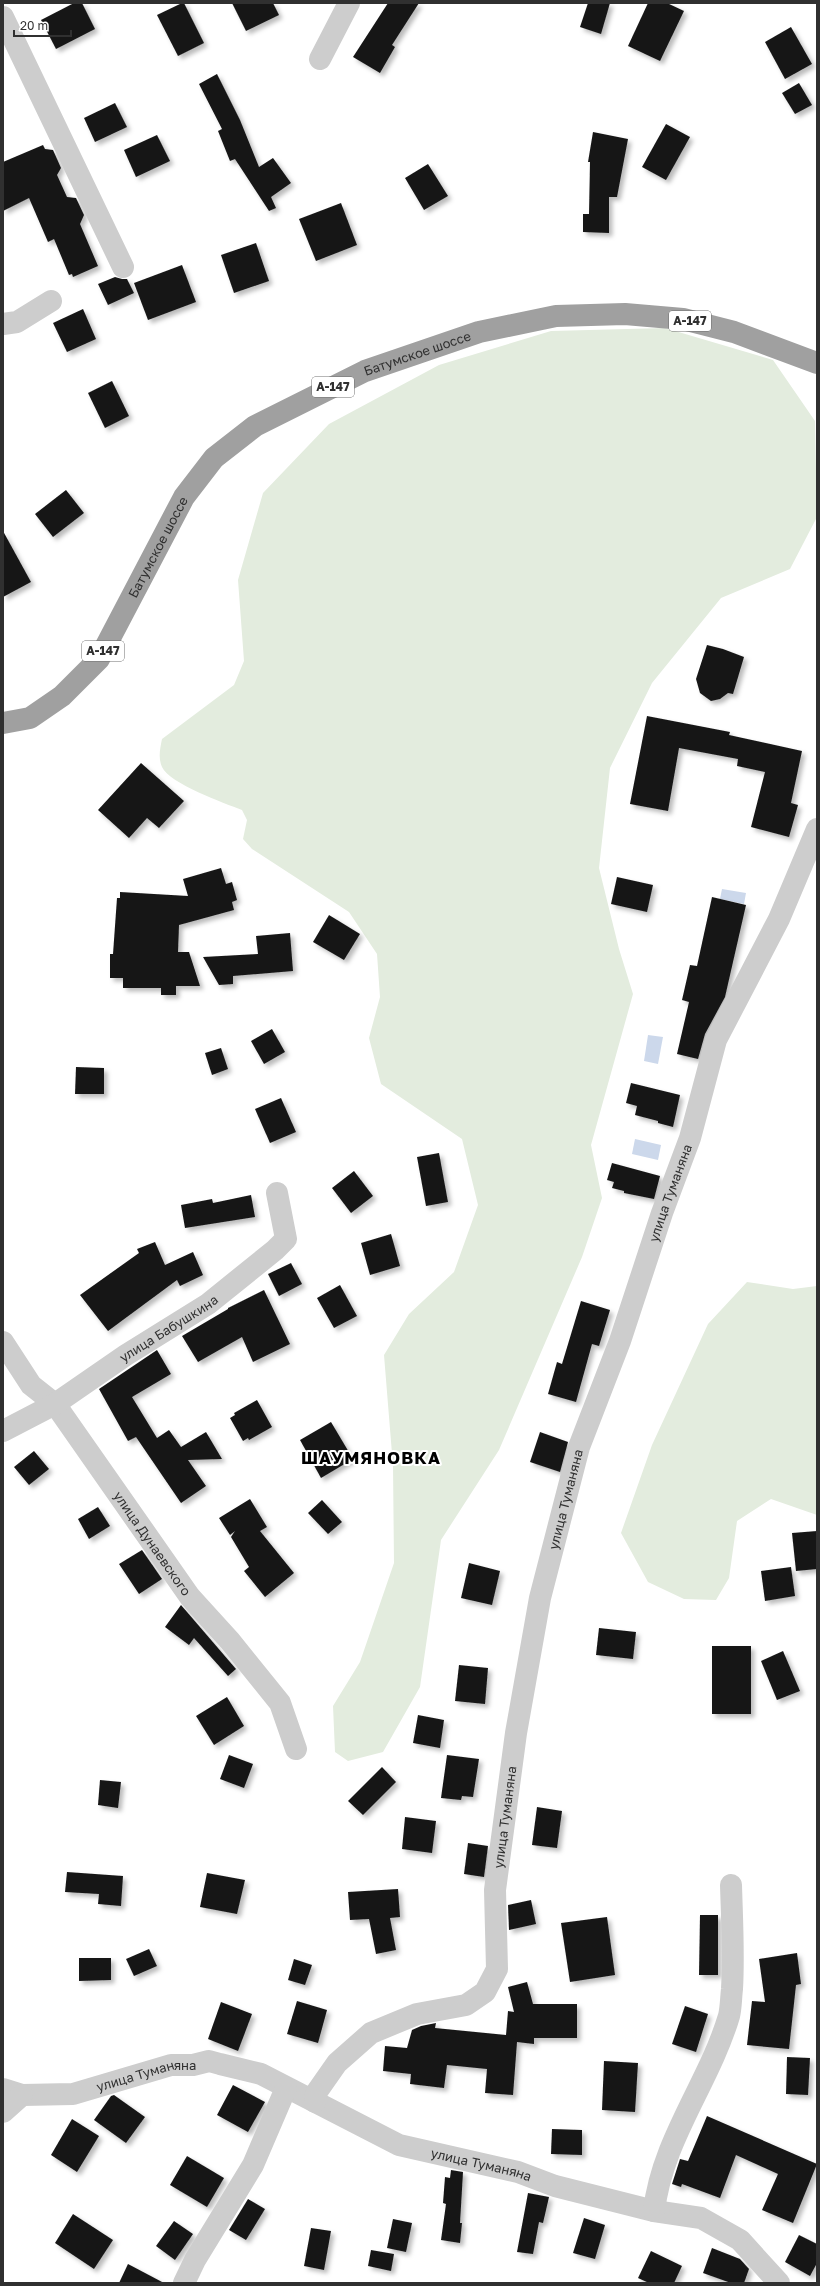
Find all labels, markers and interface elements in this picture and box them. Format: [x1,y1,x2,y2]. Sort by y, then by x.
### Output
scale bar [14,12,71,38]
text: 20 m [20,18,48,33]
road number: А-147 [669,311,711,331]
street label: Батумское шоссе [362,327,473,379]
road number: А-147 [312,377,354,397]
street label: Батумское шоссе [125,494,191,600]
road number: А-147 [82,641,124,661]
street label: улица Туманяна [645,1142,695,1244]
street label: улица Бабушкина [116,1291,221,1365]
district label: ШАУМЯНОВКА [301,1447,441,1468]
street label: улица Туманяна [545,1447,586,1551]
street label: улица Дунаевского [110,1488,195,1599]
street label: улица Туманяна [490,1765,519,1869]
street label: улица Туманяна [94,2057,196,2095]
street label: улица Туманяна [429,2145,534,2184]

